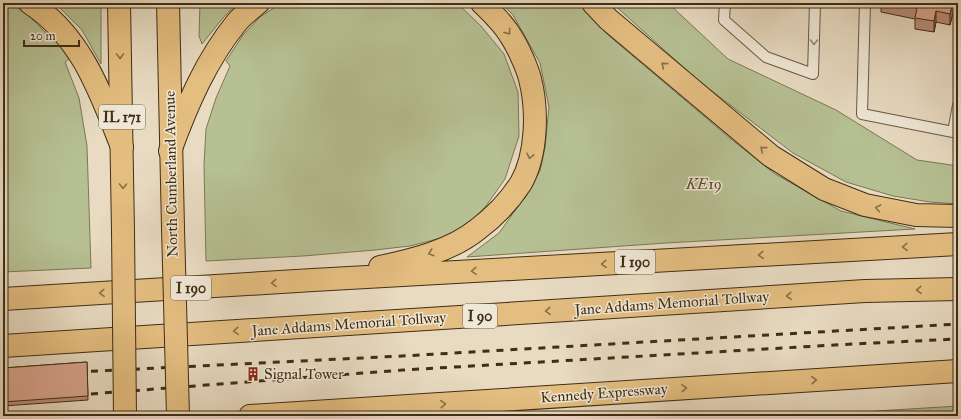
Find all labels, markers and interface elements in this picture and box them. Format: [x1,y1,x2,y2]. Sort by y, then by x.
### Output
scale bar [24,22,79,48]
one-way arrow [503,28,511,35]
text: 20 m [30,29,56,43]
one-way arrow [810,39,818,45]
one-way arrow [116,53,124,59]
one-way arrow [661,63,668,70]
street label: North Cumberland Avenue [161,90,181,258]
road number: IL 171 [99,105,145,129]
one-way arrow [760,147,768,154]
one-way arrow [527,153,535,160]
park label: KE19 [685,175,722,193]
one-way arrow [118,183,127,189]
one-way arrow [875,204,881,212]
one-way arrow [902,243,908,252]
one-way arrow [428,248,435,256]
road number: I 190 [615,250,655,274]
one-way arrow [758,251,764,260]
one-way arrow [601,260,607,268]
one-way arrow [471,267,477,276]
road number: I 190 [171,276,211,300]
one-way arrow [271,278,277,287]
one-way arrow [916,285,922,294]
street label: Jane Addams Memorial Tollway [572,287,771,320]
one-way arrow [99,289,105,297]
one-way arrow [786,291,792,300]
road number: I 90 [463,304,497,328]
one-way arrow [545,307,551,316]
street label: Jane Addams Memorial Tollway [249,308,448,341]
one-way arrow [233,327,239,336]
place label: Signal Tower [264,365,344,383]
building icon: Signal Tower [245,366,261,382]
one-way arrow [811,375,817,384]
street label: Kennedy Expressway [540,380,669,406]
one-way arrow [681,384,687,392]
one-way arrow [440,399,446,408]

